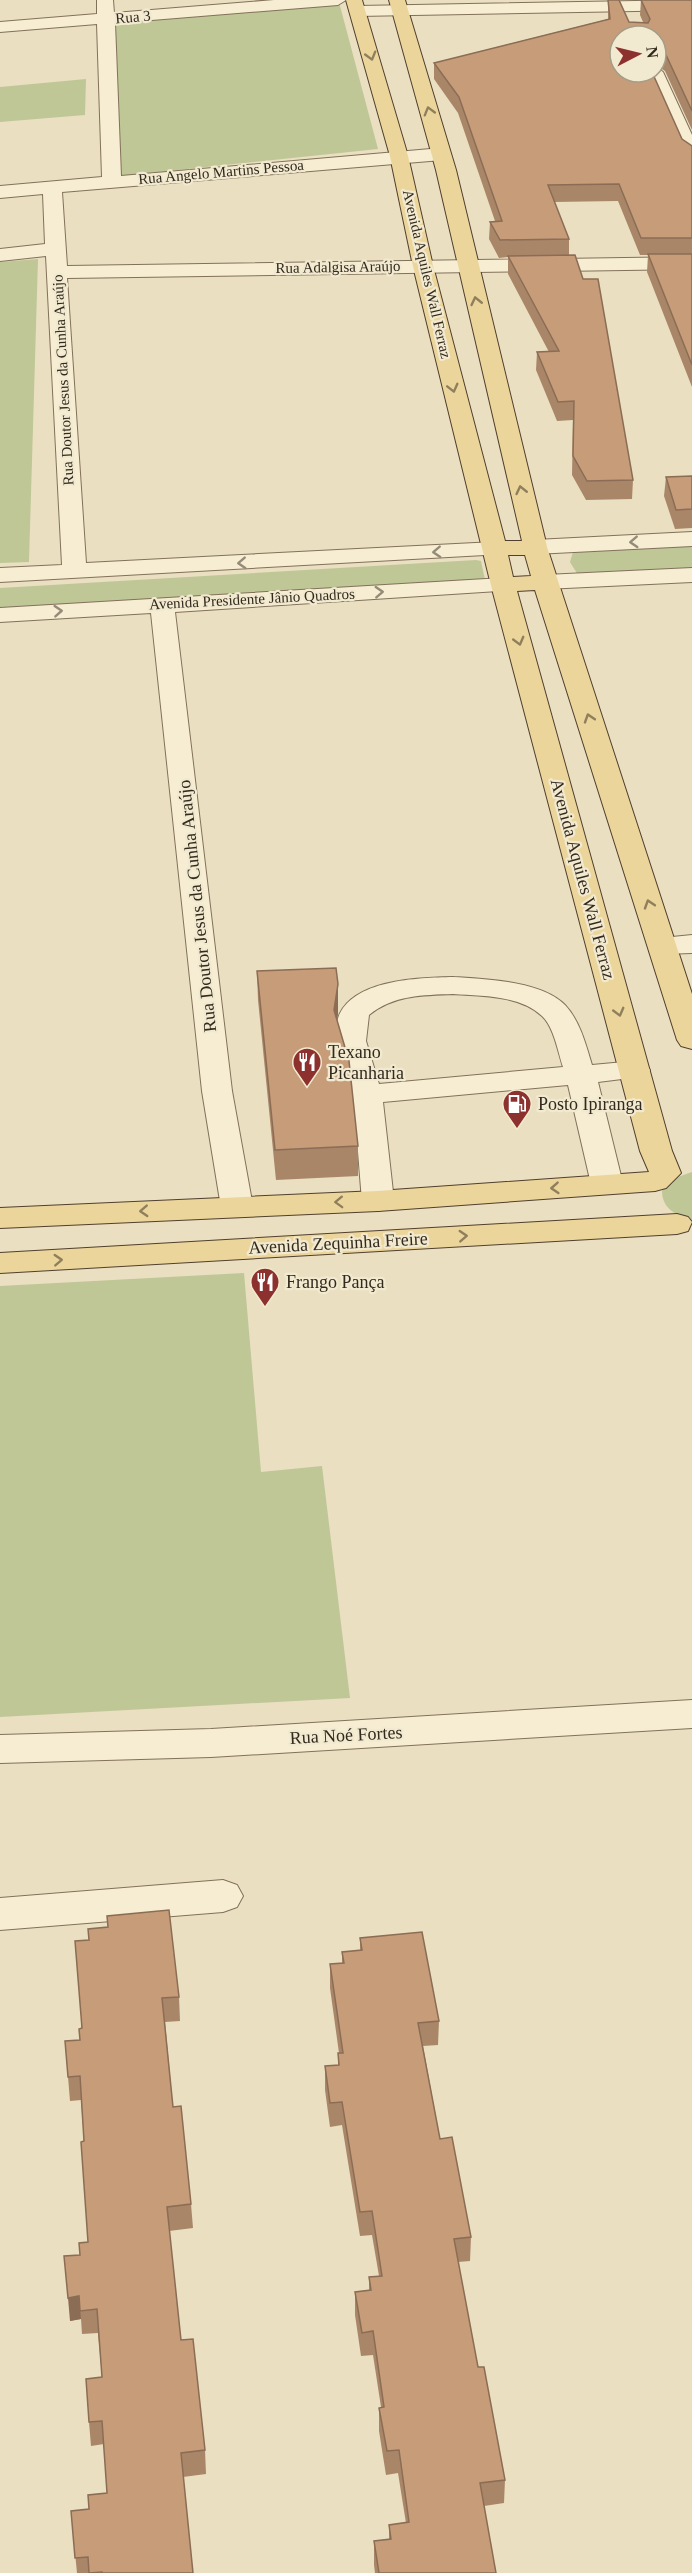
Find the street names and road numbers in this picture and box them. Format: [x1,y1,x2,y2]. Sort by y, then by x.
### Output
street label: Rua 3 [115,7,151,27]
street label: Rua Angelo Martins Pessoa [137,157,305,187]
street label: Avenida Aquiles Wall Ferraz [400,188,454,360]
street label: Rua Adalgisa Araújo [275,258,401,276]
street label: Rua Doutor Jesus da Cunha Araújo [49,274,77,486]
street label: Avenida Presidente Jânio Quadros [149,586,355,612]
street label: Avenida Aquiles Wall Ferraz [547,776,619,982]
street label: Rua Doutor Jesus da Cunha Araújo [174,779,220,1033]
street label: Avenida Zequinha Freire [248,1228,428,1258]
street label: Rua Noé Fortes [289,1722,403,1748]

